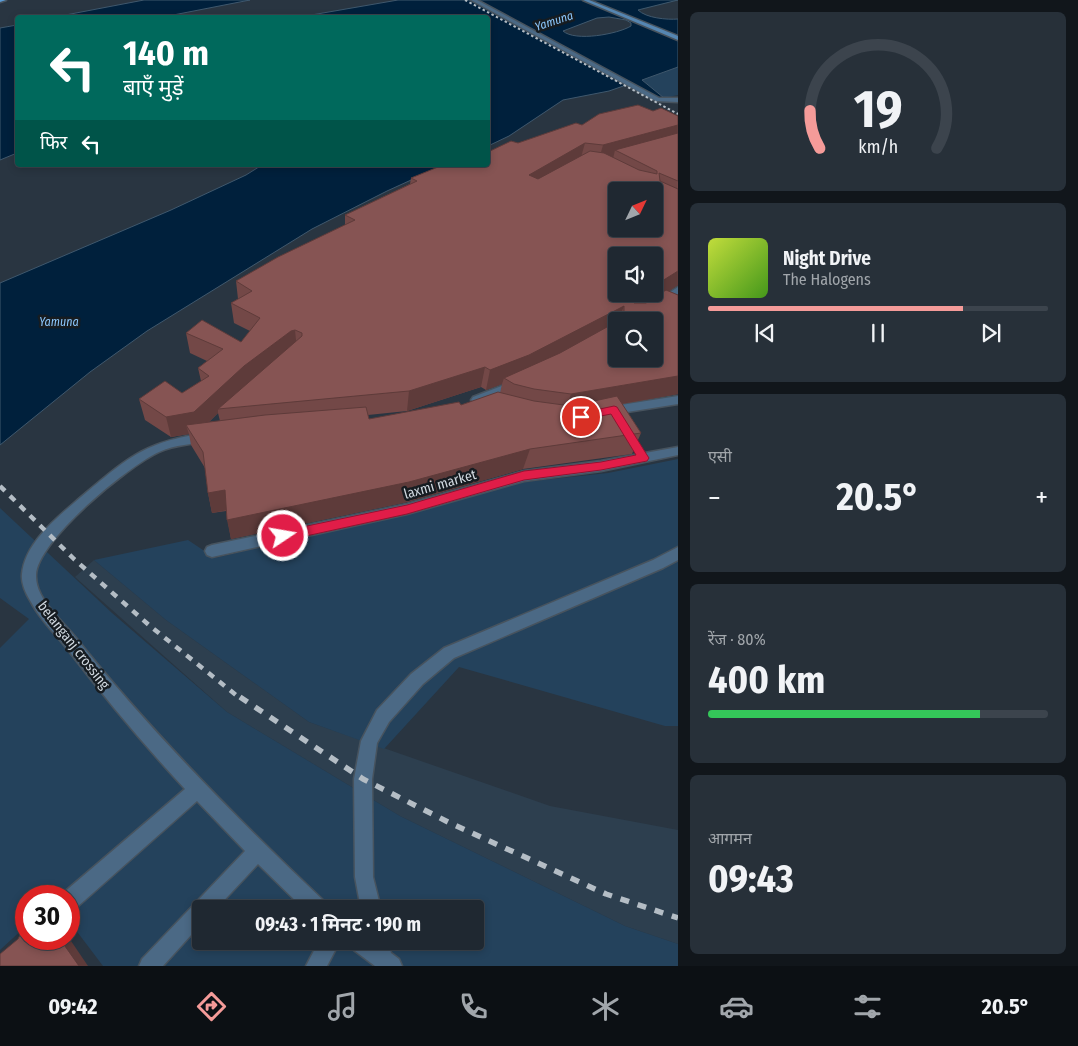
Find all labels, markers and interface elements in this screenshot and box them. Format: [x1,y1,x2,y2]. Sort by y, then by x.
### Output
water label: Yamuna [533,8,575,34]
text: 140 m [123,32,209,74]
icon: left [40,35,105,100]
text: बाएँ मुड़ें [123,74,184,101]
text: 19 [854,78,902,141]
icon: left [77,130,105,158]
text: फिर [40,131,67,154]
text: km/h [858,136,898,158]
north arrow [608,182,662,238]
map controls [608,182,663,367]
button: sound [608,247,663,302]
text: Night Drive [783,247,871,270]
text: The Halogens [783,270,871,289]
button: search [608,312,663,367]
water label: Yamuna [39,315,79,329]
icon: previous [751,319,779,347]
icon: pause [864,319,892,347]
icon: next [977,319,1005,347]
pin [560,396,602,438]
icon: arrive [567,403,595,431]
text: एसी [708,447,732,466]
street label: laxmi market [402,466,479,503]
text: 20.5° [836,474,920,520]
text: − [708,481,721,514]
text: + [1035,481,1048,514]
position arrow [256,509,308,561]
street label: belanganj crossing [34,598,113,693]
text: रेंज · 80% [708,630,766,649]
text: 400 km [708,657,825,703]
text: आगमन [708,829,752,848]
text: 09:43 [708,856,794,902]
speed limit sign: 30 [15,885,80,950]
text: 09:43 · 1 मिनट · 190 m [255,913,421,936]
icon: directions [194,989,229,1024]
icon: music [325,989,360,1024]
icon: phone [456,989,491,1024]
icon: climate [588,989,623,1024]
icon: car [719,989,754,1024]
icon: filters [850,989,885,1024]
text: 09:42 [48,993,98,1020]
text: 20.5° [982,993,1030,1020]

